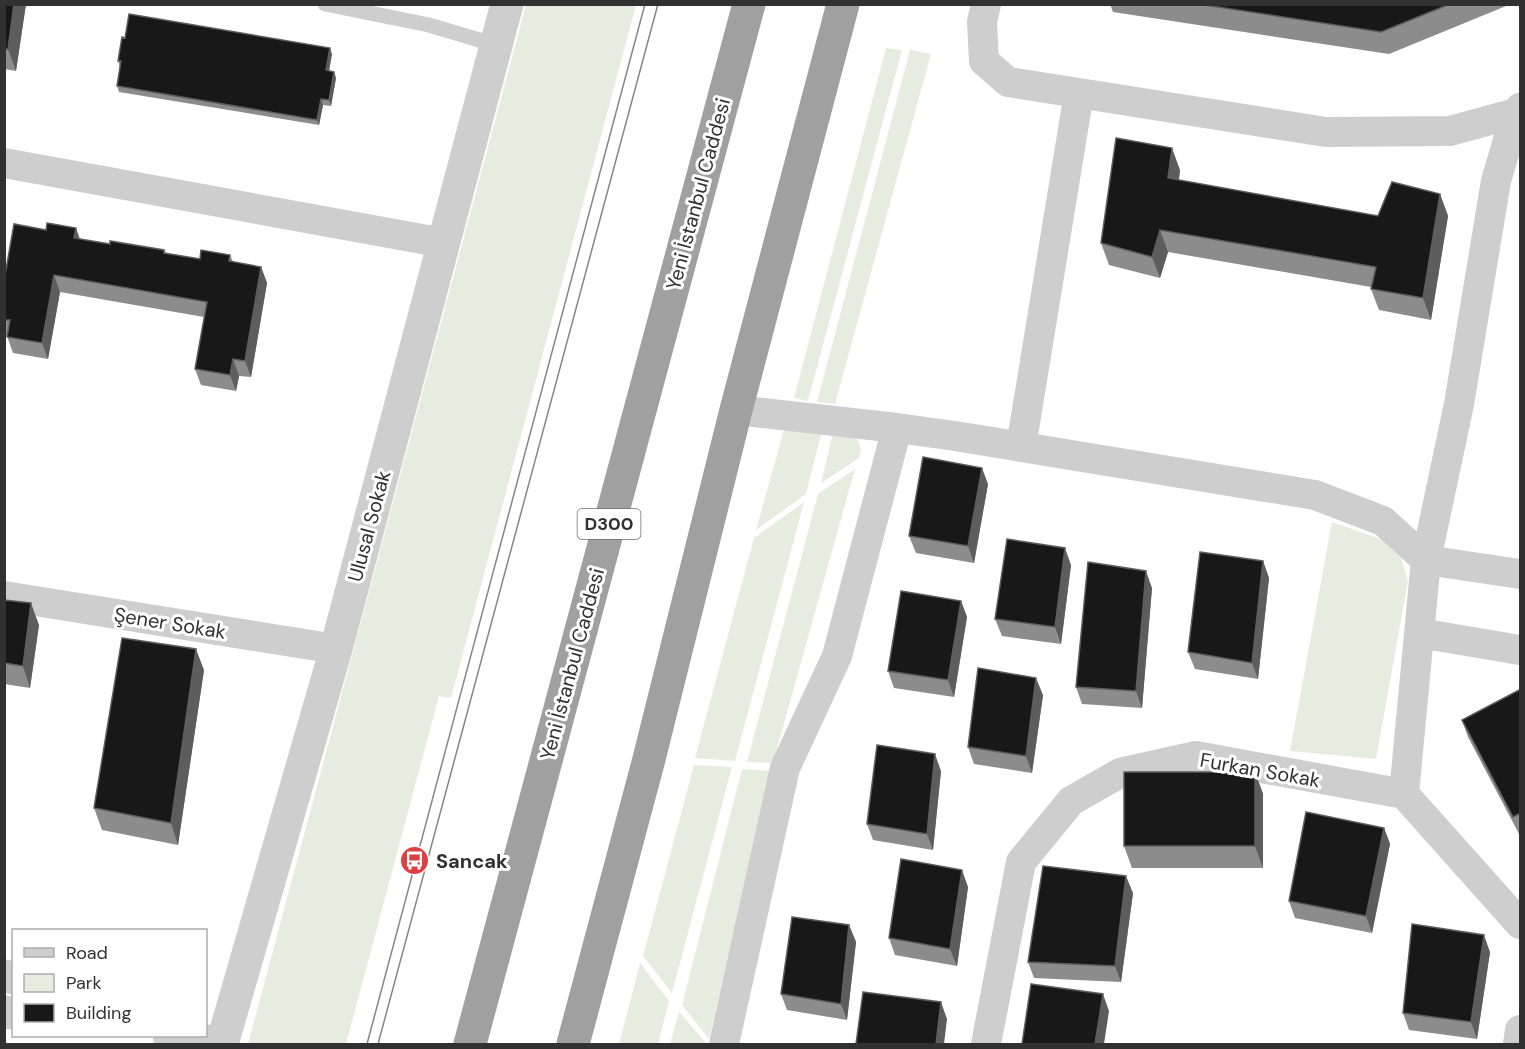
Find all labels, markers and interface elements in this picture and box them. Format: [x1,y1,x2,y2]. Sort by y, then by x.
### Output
street label: Yeni İstanbul Caddesi [660,95,736,293]
street label: Ulusal Sokak [342,468,396,584]
road number: D300 [578,509,640,539]
street label: Yeni İstanbul Caddesi [534,565,610,763]
street label: Şener Sokak [112,601,228,645]
street label: Furkan Sokak [1198,747,1322,793]
bus stop icon: Sancak [399,845,431,877]
place label: Sancak [436,848,508,874]
legend [12,929,207,1037]
text: Road [66,941,108,965]
text: Park [66,971,102,995]
text: Building [66,1001,131,1025]

